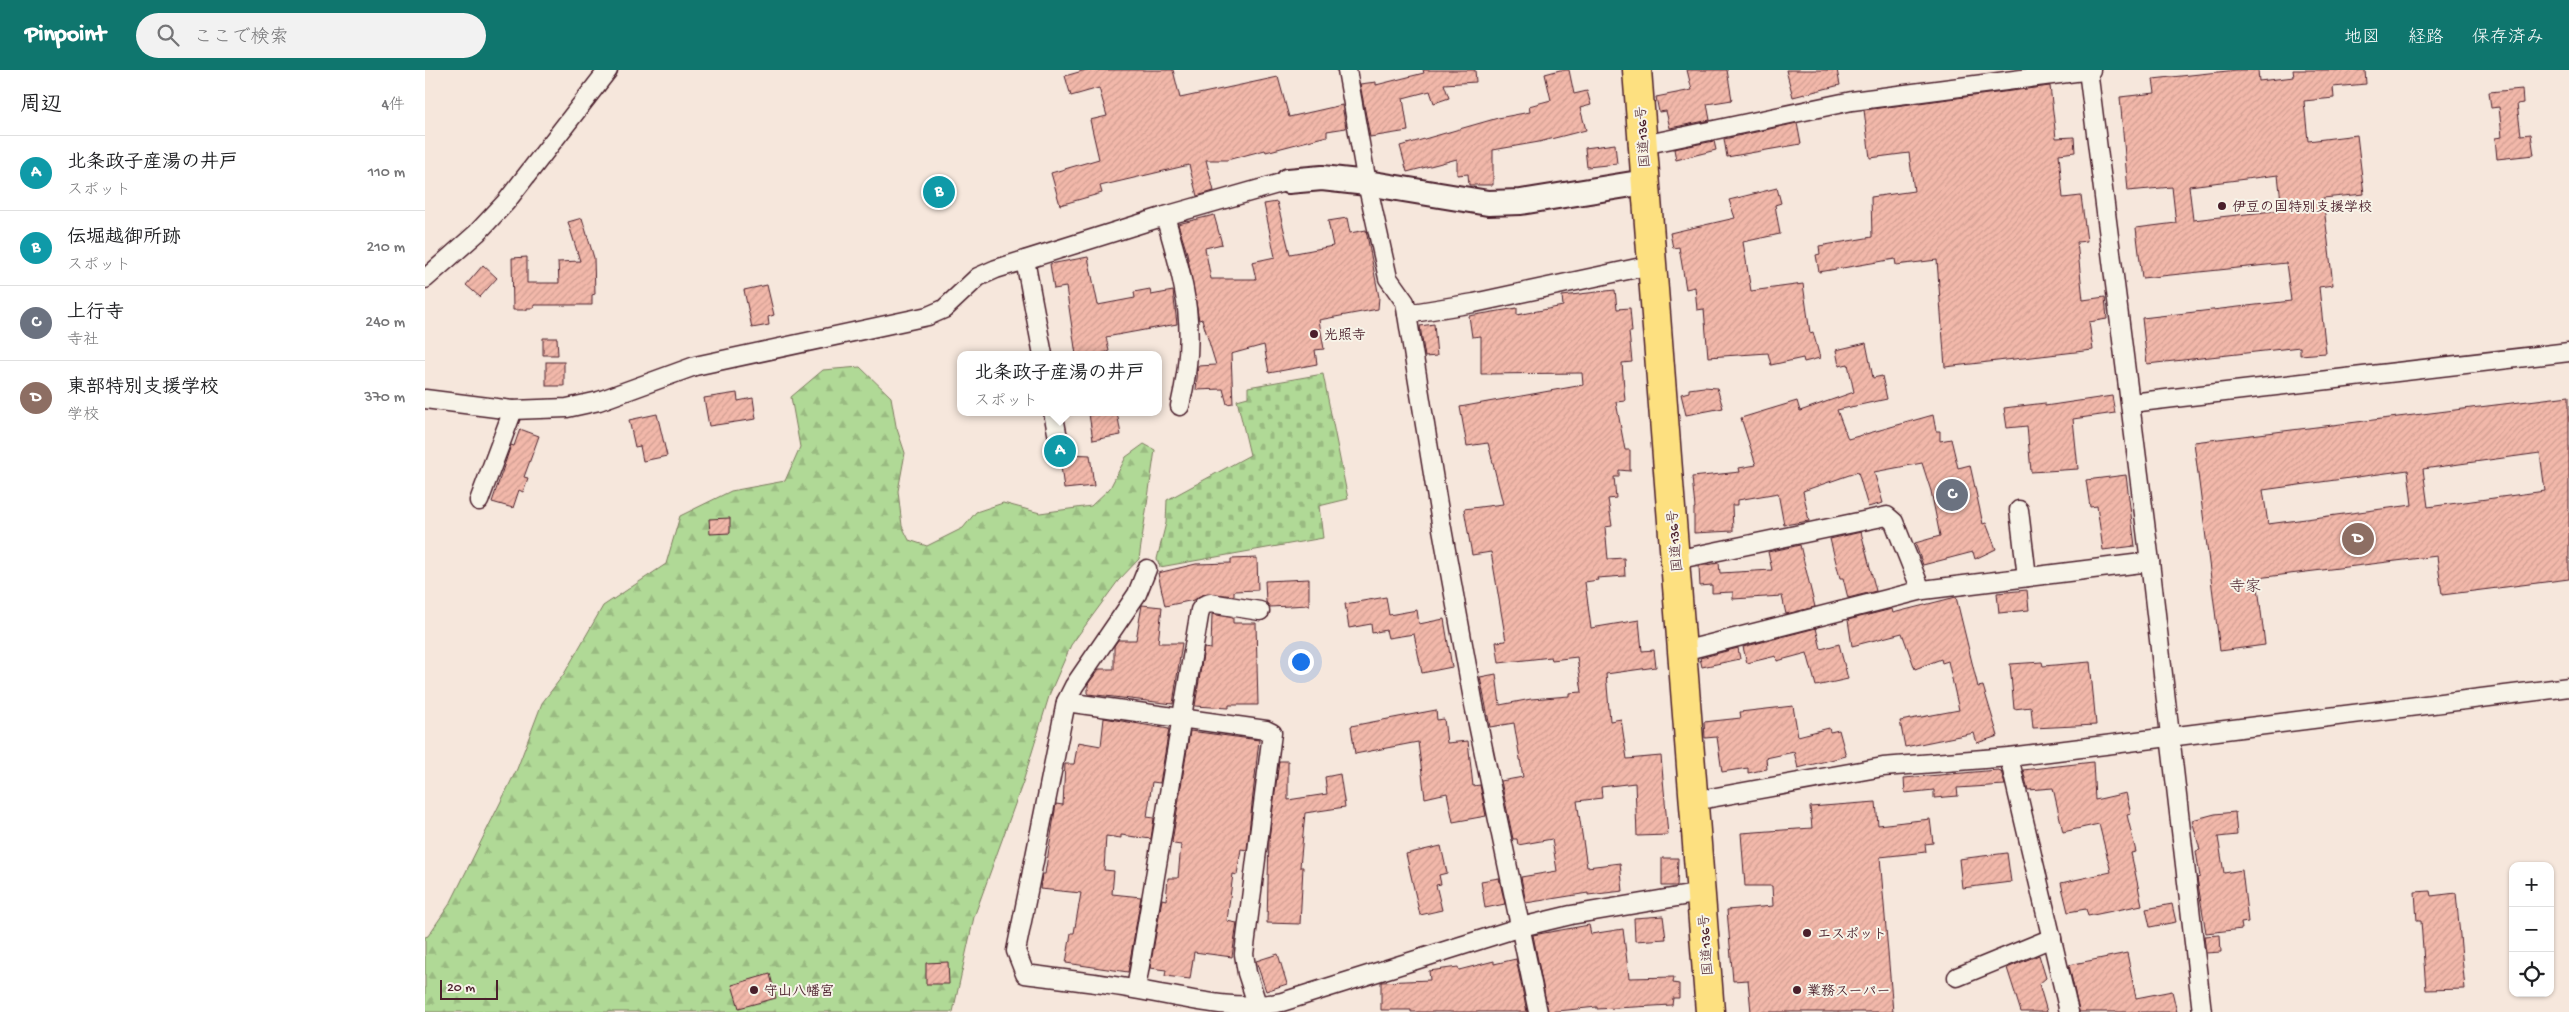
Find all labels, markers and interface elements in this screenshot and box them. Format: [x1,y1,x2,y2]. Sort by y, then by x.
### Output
search box [136,13,486,58]
text: Pinpoint [25,21,106,50]
icon: search [154,21,182,49]
text: ここで検索 [194,27,289,50]
text: 地図 [2344,28,2380,49]
text: 経路 [2408,28,2444,49]
text: 保存済み [2472,28,2544,49]
text: 周辺 [20,94,62,119]
text: 4件 [381,97,405,116]
street label: 国道136号 [1634,105,1655,168]
text: 北条政子産湯の井戸 [67,152,238,175]
text: A [31,164,41,183]
text: 110 m [368,164,405,183]
pin: B [923,173,955,211]
text: スポット [67,182,131,201]
place label: 伊豆の国特別支援学校 [2232,199,2372,217]
marker: 伊豆の国特別支援学校 [2216,200,2228,212]
text: 伝堀越御所跡 [67,227,181,250]
text: B [32,239,40,258]
text: 210 m [366,239,405,258]
text: スポット [67,257,131,276]
text: 上行寺 [67,302,124,325]
text: C [32,314,40,333]
text: 240 m [365,314,405,333]
place label: 光照寺 [1324,327,1366,345]
marker: 光照寺 [1308,328,1320,340]
text: 寺社 [67,332,99,351]
popup [957,351,1162,416]
text: 北条政子産湯の井戸 [974,363,1145,386]
text: 東部特別支援学校 [67,377,219,400]
text: D [31,389,41,408]
text: 370 m [364,389,405,408]
text: スポット [974,393,1038,412]
text: 学校 [67,407,99,426]
pin: A [1044,432,1076,470]
pin: C [1936,476,1968,514]
street label: 国道136号 [1665,509,1688,572]
pin: D [2342,520,2374,558]
district label: 寺家 [2229,578,2261,598]
your location [1288,649,1314,675]
map controls [2509,862,2554,997]
button: + [2509,862,2554,907]
button: − [2509,907,2554,952]
street label: 国道136号 [1697,913,1718,976]
marker: エスポット [1801,927,1813,939]
place label: エスポット [1817,927,1887,944]
button: locate [2509,952,2554,997]
scale bar [440,977,497,1000]
text: 20 m [447,980,475,997]
marker: 守山八幡宮 [748,984,760,996]
place label: 守山八幡宮 [764,984,834,1001]
marker: 業務スーパー [1791,984,1803,996]
place label: 業務スーパー [1807,984,1890,1001]

